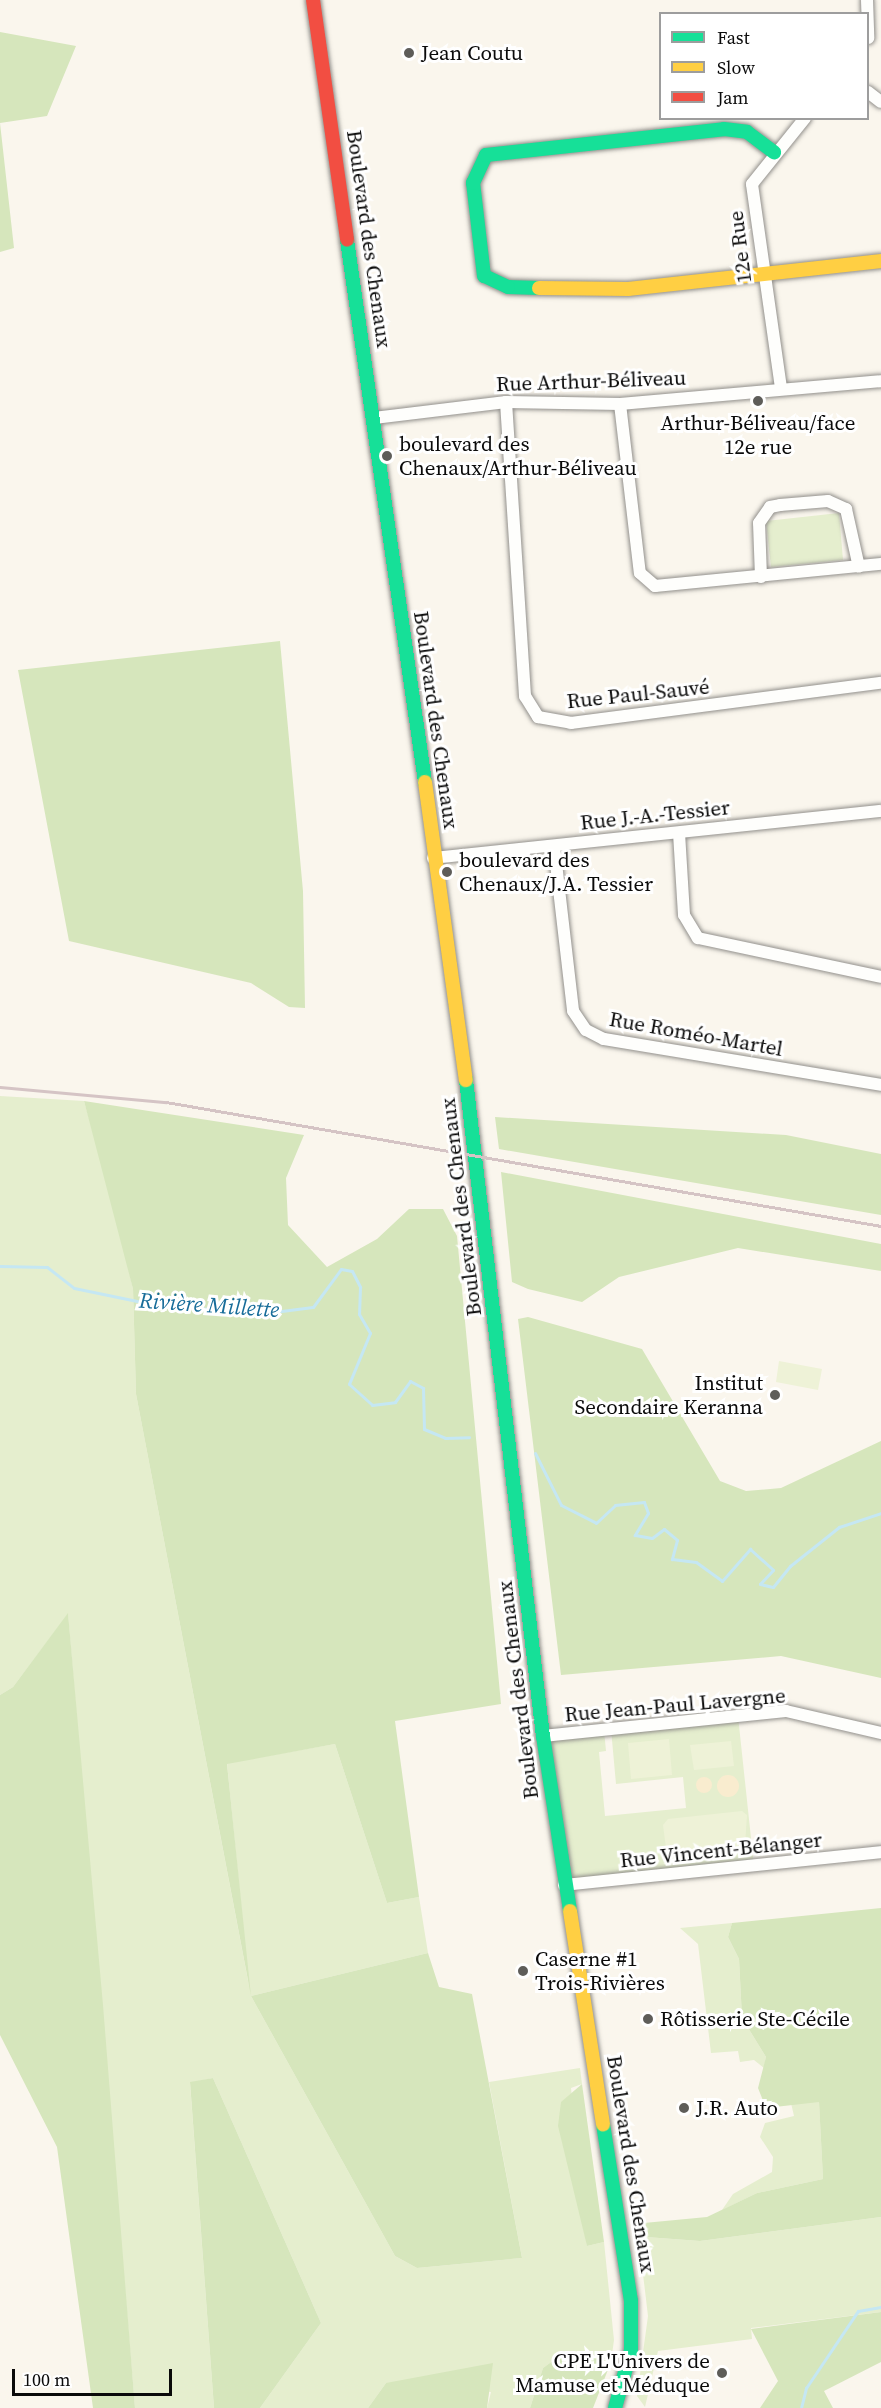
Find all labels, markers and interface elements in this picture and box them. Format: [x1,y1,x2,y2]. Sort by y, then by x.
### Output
legend [659,12,869,120]
text: Fast [717,25,750,50]
place label: Jean Coutu [421,40,523,66]
marker: Jean Coutu [402,46,416,60]
text: Slow [717,55,755,80]
text: Jam [717,85,749,110]
street label: Boulevard des Chenaux [341,128,397,350]
street label: 12e Rue [723,209,757,285]
street label: Rue Arthur-Béliveau [496,365,686,397]
marker: Arthur-Béliveau/face 12e rue [751,394,765,408]
place label: Arthur-Béliveau/face 12e rue [660,410,856,460]
place label: boulevard des Chenaux/Arthur-Béliveau [399,431,637,481]
marker: boulevard des Chenaux/Arthur-Béliveau [380,449,394,463]
street label: Boulevard des Chenaux [408,609,464,831]
street label: Rue Paul-Sauvé [565,674,711,714]
street label: Rue J.-A.-Tessier [579,795,731,835]
place label: boulevard des Chenaux/J.A. Tessier [459,847,653,897]
marker: boulevard des Chenaux/J.A. Tessier [440,865,454,879]
street label: Rue Roméo-Martel [607,1006,785,1062]
street label: Boulevard des Chenaux [435,1096,487,1318]
water label: Rivière Millette [138,1287,280,1323]
place label: Institut Secondaire Keranna [574,1370,763,1420]
marker: Institut Secondaire Keranna [768,1388,782,1402]
street label: Boulevard des Chenaux [492,1579,544,1801]
street label: Rue Jean-Paul Lavergne [563,1683,787,1727]
street label: Rue Vincent-Bélanger [618,1827,824,1873]
place label: Caserne #1 Trois-Rivières [535,1946,665,1996]
marker: Caserne #1 Trois-Rivières [516,1964,530,1978]
place label: Rôtisserie Ste-Cécile [660,2006,850,2032]
marker: Rôtisserie Ste-Cécile [641,2012,655,2026]
street label: Boulevard des Chenaux [601,2053,661,2275]
place label: J.R. Auto [696,2095,778,2121]
marker: J.R. Auto [677,2101,691,2115]
place label: CPE L'Univers de Mamuse et Méduque [515,2348,710,2398]
scale bar [15,2357,176,2395]
marker: CPE L'Univers de Mamuse et Méduque [715,2366,729,2380]
text: 100 m [23,2367,70,2392]

